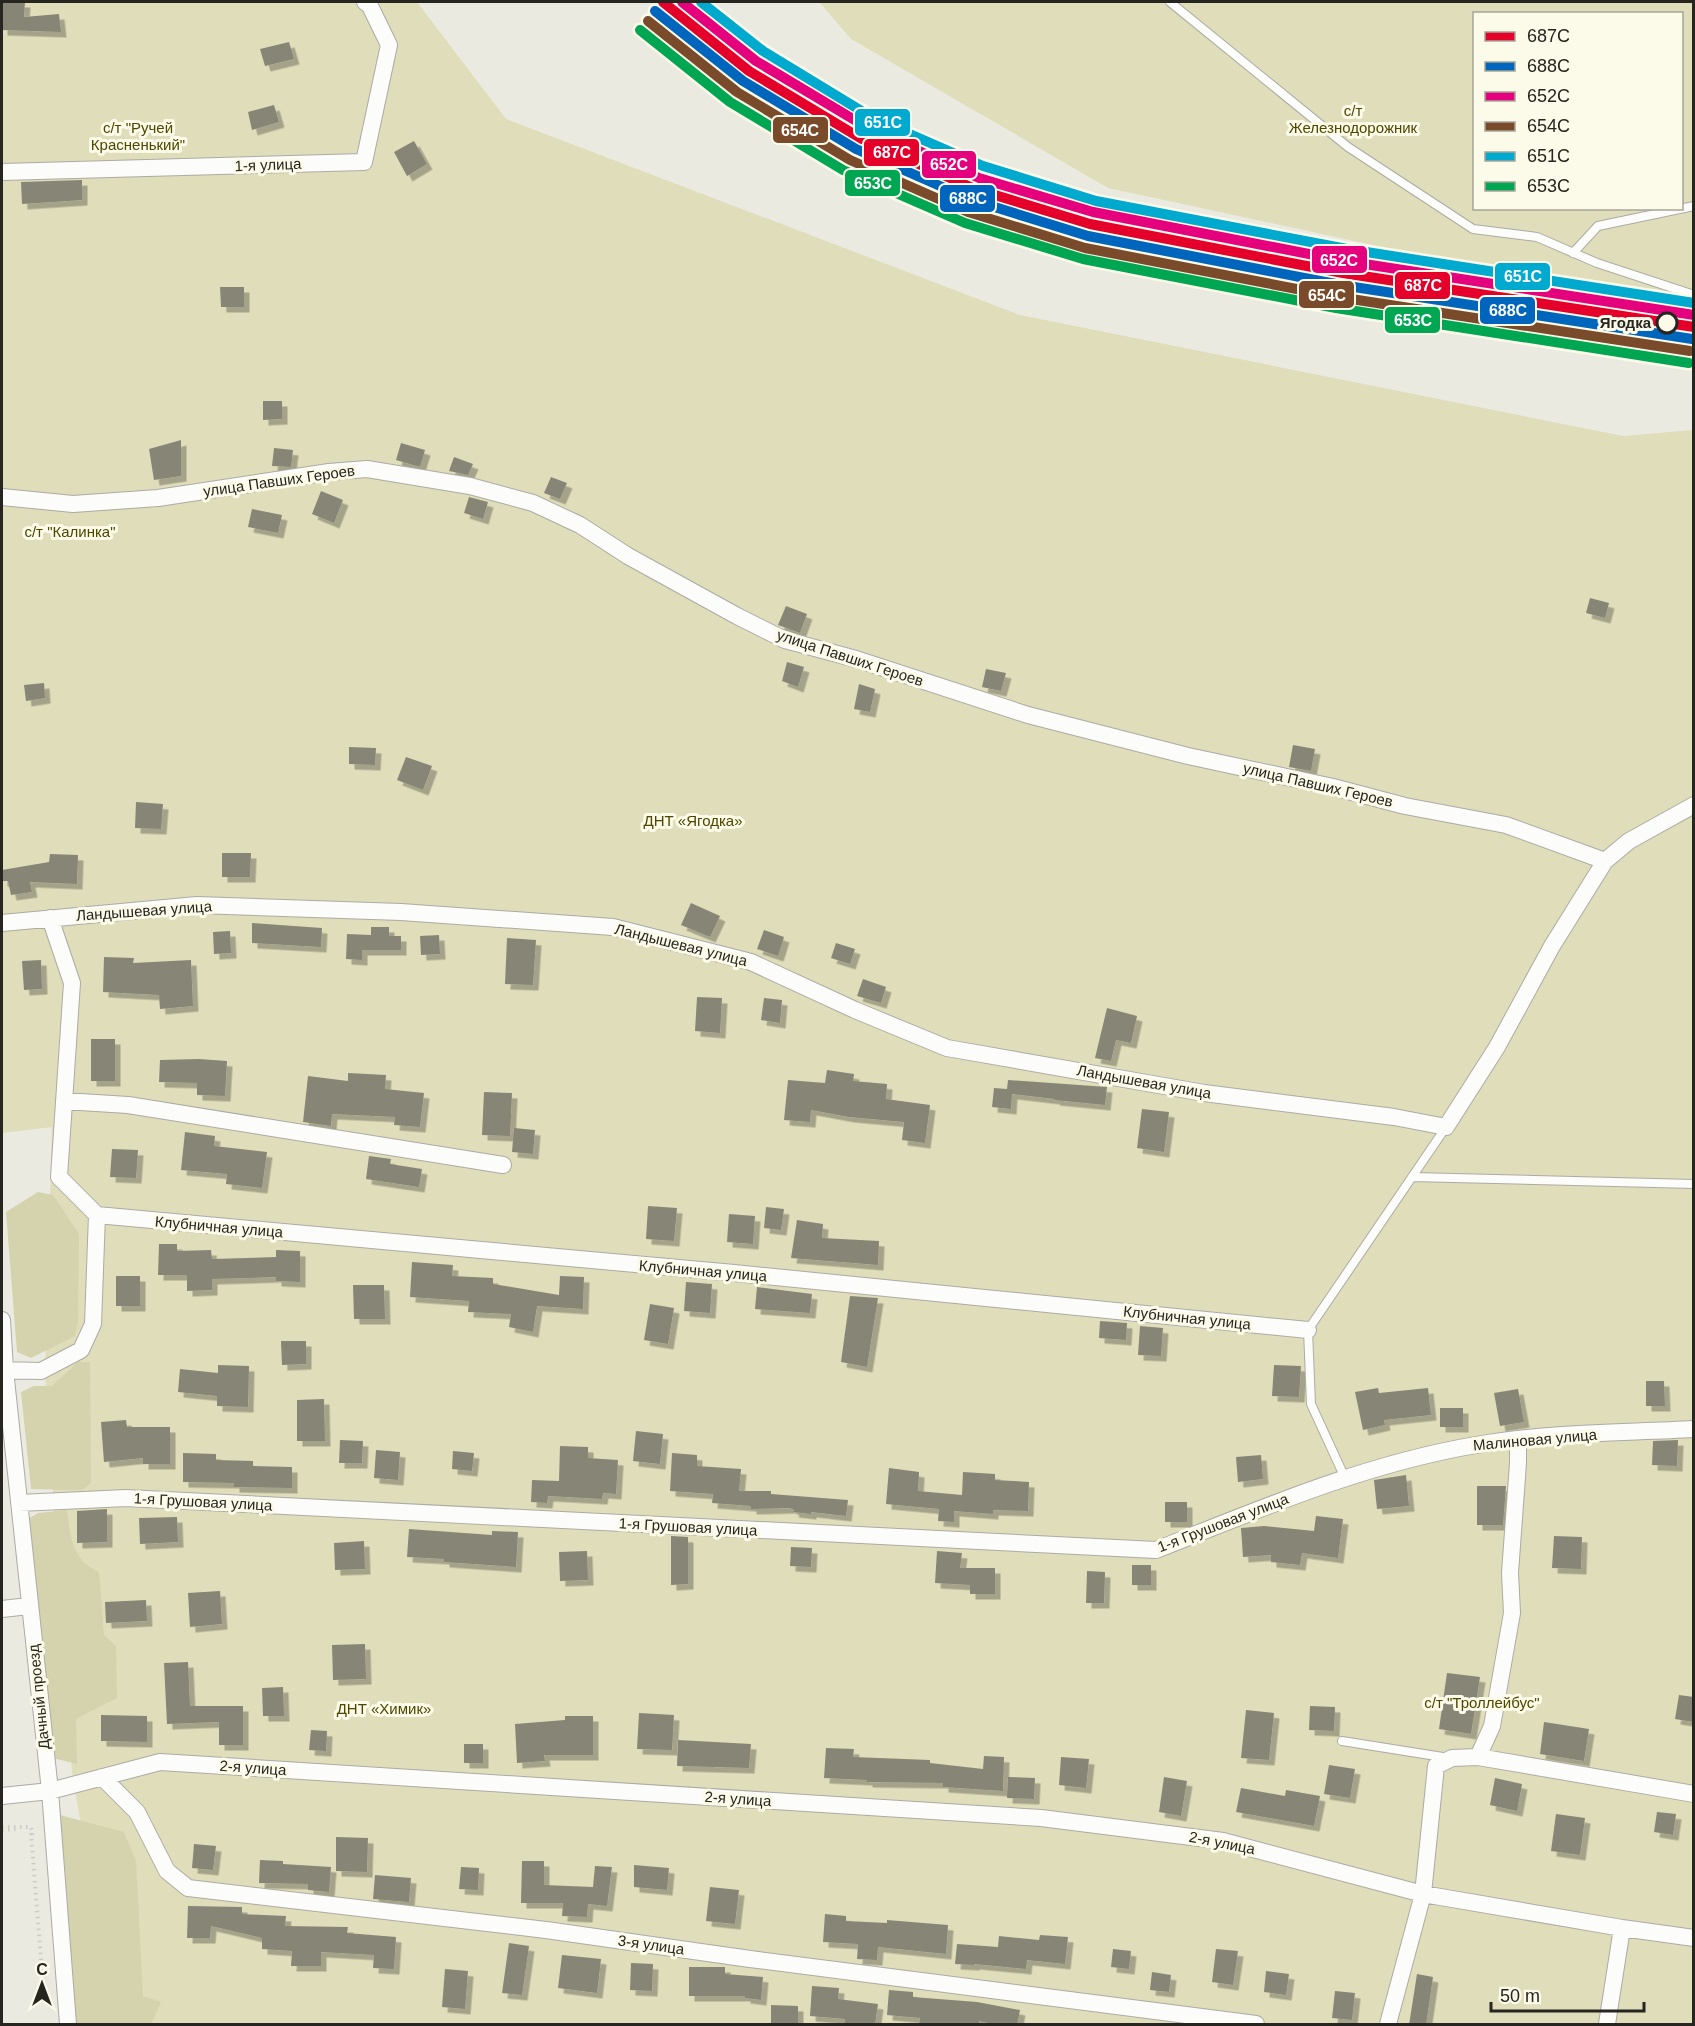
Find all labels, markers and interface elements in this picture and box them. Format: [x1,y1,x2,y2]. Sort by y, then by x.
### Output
legend [1473,12,1683,210]
text: 687С [1527,26,1570,46]
text: 688С [1527,56,1570,76]
text: 652С [1527,86,1570,106]
park label: с/т Железнодорожник [1289,102,1418,136]
line badge: 651С [854,108,911,137]
text: 651С [864,114,903,131]
line badge: 654С [772,116,829,144]
text: 654С [1527,116,1570,136]
park label: с/т "Ручей Красненький" [91,119,185,153]
text: 654С [781,122,820,139]
line badge: 687С [863,138,920,167]
text: 687С [873,144,912,161]
text: 651С [1527,146,1570,166]
line badge: 652С [921,150,977,179]
street label: 1-я улица [234,155,302,174]
text: 652С [930,156,969,173]
line badge: 653С [844,169,901,197]
text: 653С [854,175,893,192]
text: 653С [1527,176,1570,196]
line badge: 688С [939,184,996,213]
text: 688С [949,190,988,207]
line badge: 652С [1311,245,1368,274]
text: 652С [1320,252,1359,269]
line badge: 651С [1494,262,1551,291]
text: 651С [1504,268,1543,285]
line badge: 687С [1394,271,1451,300]
text: 687С [1404,277,1443,294]
line badge: 654С [1298,280,1355,309]
text: 654С [1308,287,1347,304]
line badge: 688С [1479,296,1536,325]
text: 688С [1489,302,1528,319]
line badge: 653С [1384,306,1441,334]
text: 653С [1394,312,1433,329]
marker: Ягодка [1656,312,1678,334]
place label: Ягодка [1600,314,1652,331]
street label: улица Павших Героев [202,461,356,500]
park label: с/т "Калинка" [24,523,116,540]
street label: улица Павших Героев [775,626,926,689]
street label: улица Павших Героев [1242,759,1395,810]
park label: ДНТ «Ягодка» [644,812,742,829]
street label: Ландышевая улица [76,897,213,924]
street label: Ландышевая улица [613,920,750,969]
street label: Ландышевая улица [1076,1061,1213,1102]
street label: Клубничная улица [154,1212,284,1241]
street label: Клубничная улица [638,1256,768,1285]
street label: Клубничная улица [1122,1302,1252,1333]
street label: Малиновая улица [1472,1426,1598,1453]
street label: 1-я Грушовая улица [133,1489,273,1514]
street label: 1-я Грушовая улица [1155,1490,1291,1555]
street label: 1-я Грушовая улица [618,1514,758,1539]
street label: Дачный проезд [24,1643,52,1751]
park label: с/т "Троллейбус" [1424,1694,1540,1711]
park label: ДНТ «Химик» [337,1700,431,1717]
street label: 2-я улица [219,1757,288,1778]
street label: 2-я улица [704,1788,773,1809]
street label: 2-я улица [1188,1828,1257,1857]
street label: 3-я улица [617,1931,686,1958]
north arrow [12,1954,72,2014]
text: С [36,1961,48,1978]
scale bar [1491,1975,1644,2013]
text: 50 m [1500,1986,1540,2006]

